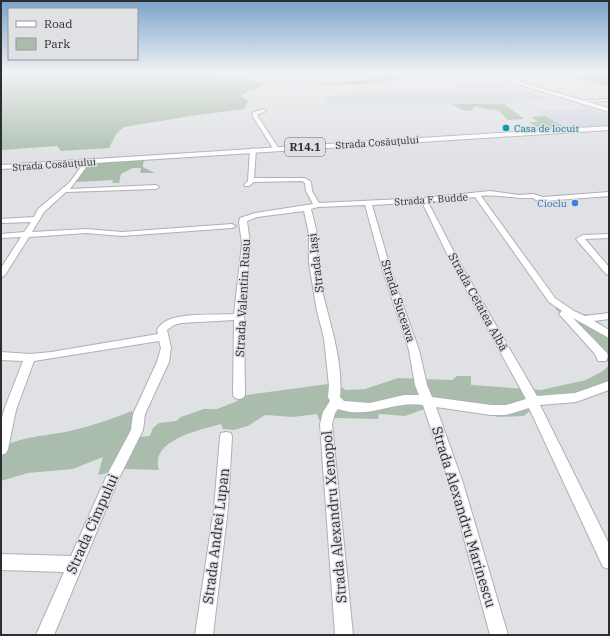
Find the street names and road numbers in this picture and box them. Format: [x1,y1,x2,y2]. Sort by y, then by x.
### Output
street label: Strada Cosăuțului [335,133,419,152]
road number: R14.1 [285,138,325,156]
street label: Strada Cosăuțului [12,155,96,174]
street label: Strada F. Budde [394,190,468,209]
street label: Strada Iași [304,232,327,294]
street label: Strada Valentin Rusu [232,238,253,357]
street label: Strada Cetatea Albă [445,250,512,354]
street label: Strada Suceava [378,258,419,345]
street label: Strada Alexandru Marinescu [428,424,500,610]
street label: Strada Alexandru Xenopol [317,430,351,604]
street label: Strada Andrei Lupan [199,467,233,605]
street label: Strada Cîmpului [62,471,122,577]

